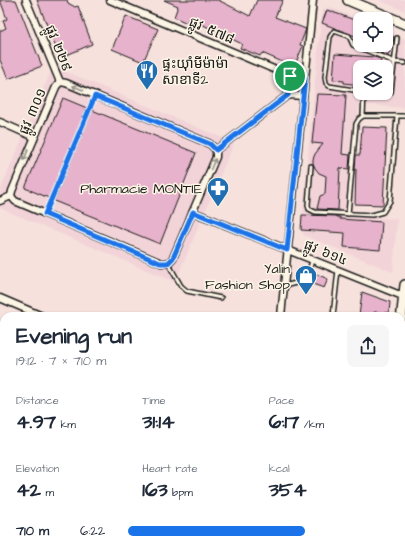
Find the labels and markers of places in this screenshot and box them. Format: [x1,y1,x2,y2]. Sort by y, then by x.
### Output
place label: ផ្ទះយ៉ាំមីម៉ាម៉ា សាខាទី2 [162,54,228,90]
restaurant icon: ផ្ទះយ៉ាំមីម៉ាម៉ា សាខាទី2 [134,58,160,91]
pin [273,59,307,93]
pharmacy icon: Pharmacie MONTIE [205,175,231,208]
place label: Pharmacie MONTIE [80,179,203,199]
place label: Yalin Fashion Shop [205,259,290,295]
shop icon: Yalin Fashion Shop [293,263,319,296]

